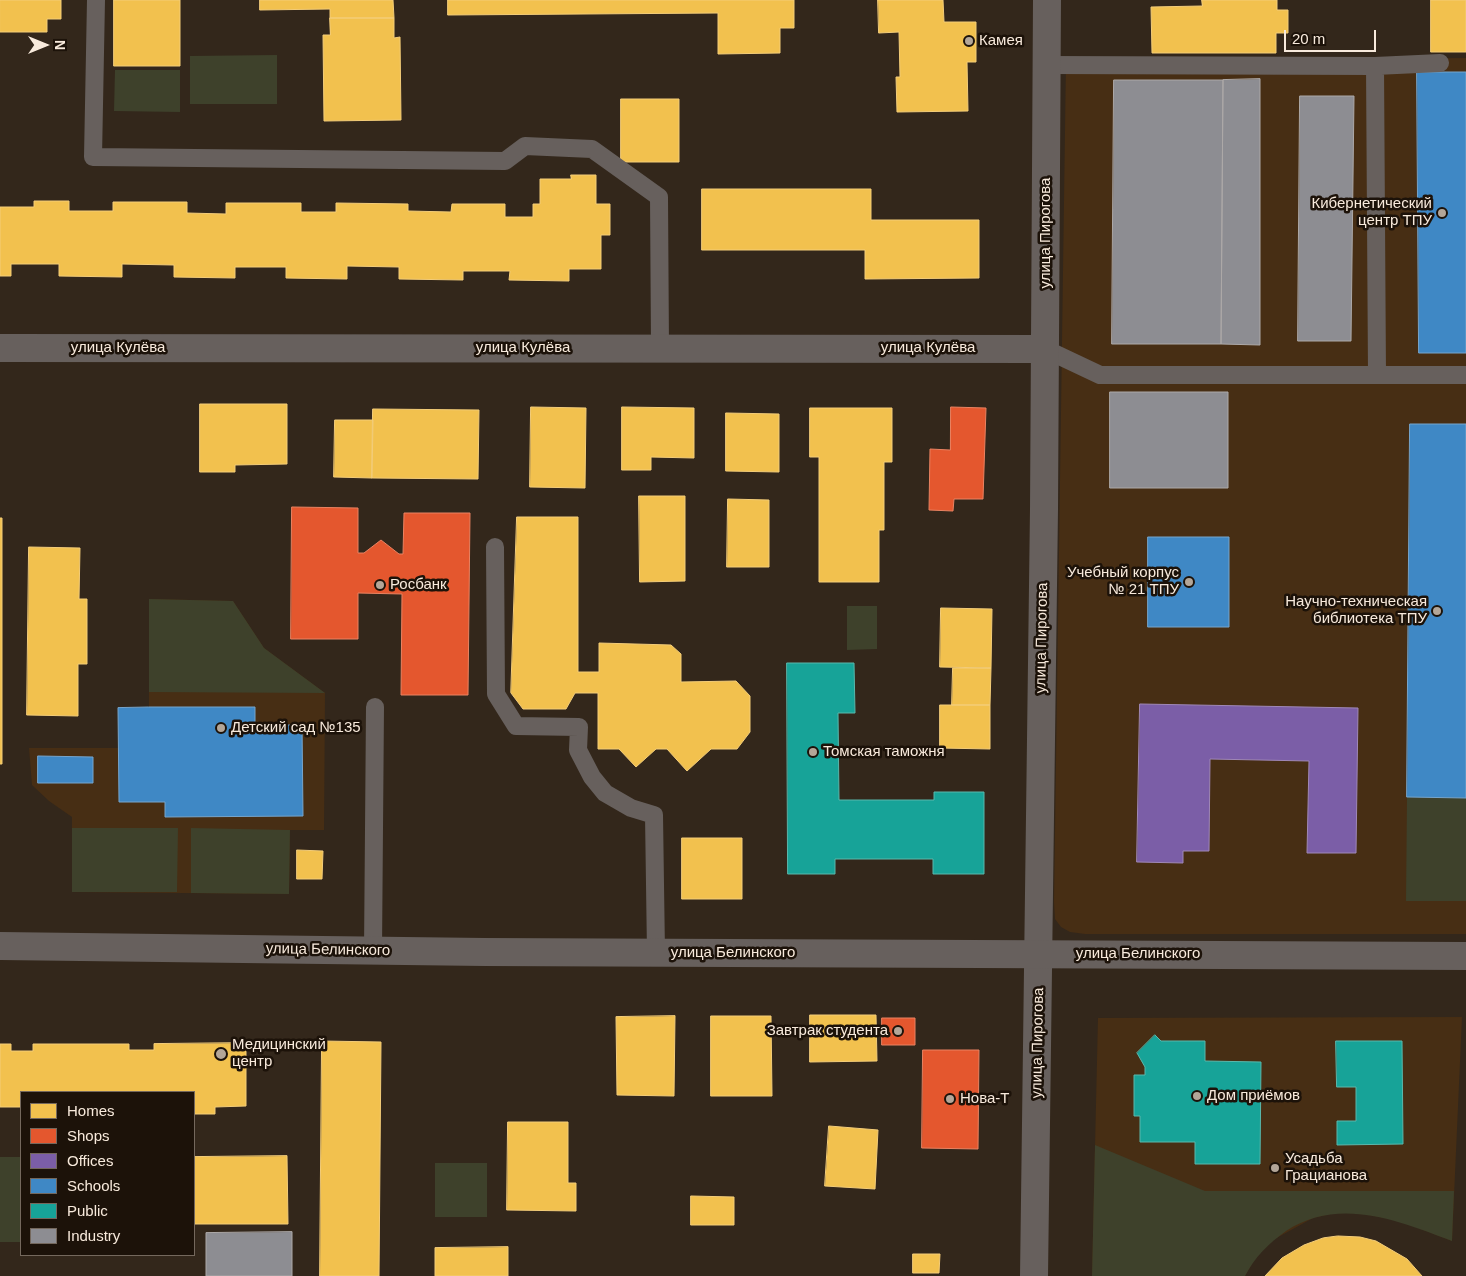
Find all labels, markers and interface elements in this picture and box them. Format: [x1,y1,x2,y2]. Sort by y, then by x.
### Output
north arrow [20,20,70,70]
scale bar [1286,20,1378,52]
text: 20 m [1292,30,1325,47]
place label: Камея [979,32,1023,50]
marker: Камея [963,35,975,47]
text: N [52,40,68,50]
street label: улица Пирогова [1037,178,1055,288]
place label: Кибернетический центр ТПУ [1311,195,1432,230]
marker: Кибернетический центр ТПУ [1436,207,1448,219]
street label: улица Кулёва [71,339,165,357]
street label: улица Кулёва [476,339,570,357]
street label: улица Кулёва [881,339,975,357]
place label: Учебный корпус № 21 ТПУ [1067,564,1179,599]
place label: Росбанк [390,576,447,594]
marker: Учебный корпус № 21 ТПУ [1183,576,1195,588]
marker: Росбанк [374,579,386,591]
street label: улица Пирогова [1032,582,1052,694]
place label: Научно-техническая библиотека ТПУ [1285,593,1427,628]
marker: Научно-техническая библиотека ТПУ [1431,605,1443,617]
place label: Детский сад №135 [231,719,361,737]
marker: Детский сад №135 [215,722,227,734]
place label: Томская таможня [823,743,945,761]
marker: Томская таможня [807,746,819,758]
street label: улица Белинского [266,940,390,960]
street label: улица Белинского [671,944,795,962]
street label: улица Белинского [1076,945,1200,963]
street label: улица Пирогова [1028,987,1048,1099]
place label: Завтрак студента [767,1022,888,1040]
marker: Завтрак студента [892,1025,904,1037]
place label: Медицинский центр [232,1036,326,1071]
marker: Медицинский центр [214,1047,228,1061]
place label: Дом приёмов [1207,1087,1300,1105]
place label: Нова-Т [960,1090,1009,1108]
marker: Дом приёмов [1191,1090,1203,1102]
legend [20,1091,195,1256]
marker: Нова-Т [944,1093,956,1105]
text: Homes [67,1102,115,1119]
text: Shops [67,1127,110,1144]
place label: Усадьба Грацианова [1285,1150,1367,1185]
text: Offices [67,1152,113,1169]
marker: Усадьба Грацианова [1269,1162,1281,1174]
text: Schools [67,1177,120,1194]
text: Public [67,1202,108,1219]
text: Industry [67,1227,120,1244]

